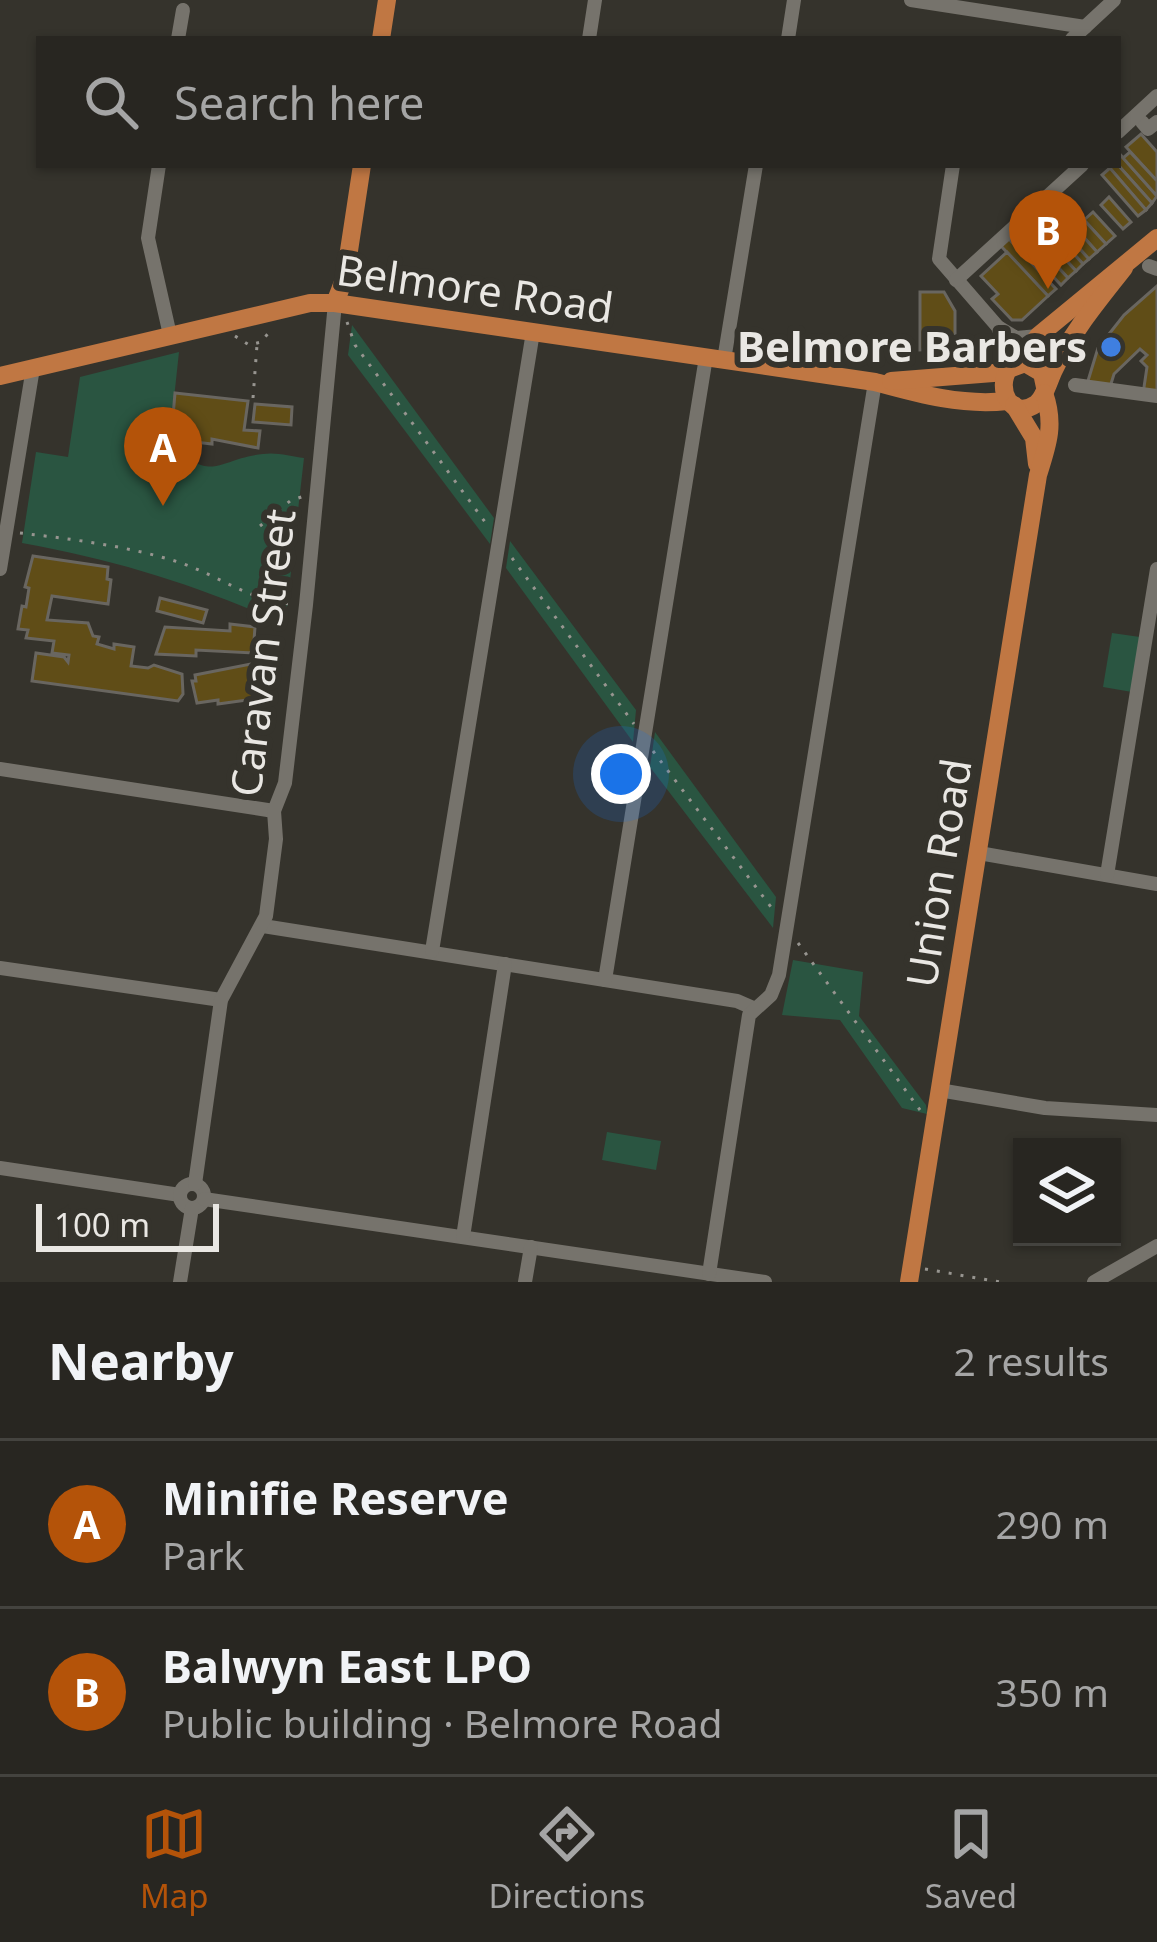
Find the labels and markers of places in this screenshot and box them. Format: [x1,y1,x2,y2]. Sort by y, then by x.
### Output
pin: B [1009,190,1087,289]
place label: Belmore Barbers [737,317,1087,374]
marker: Belmore Barbers [1098,334,1124,360]
pin: A [124,407,202,506]

